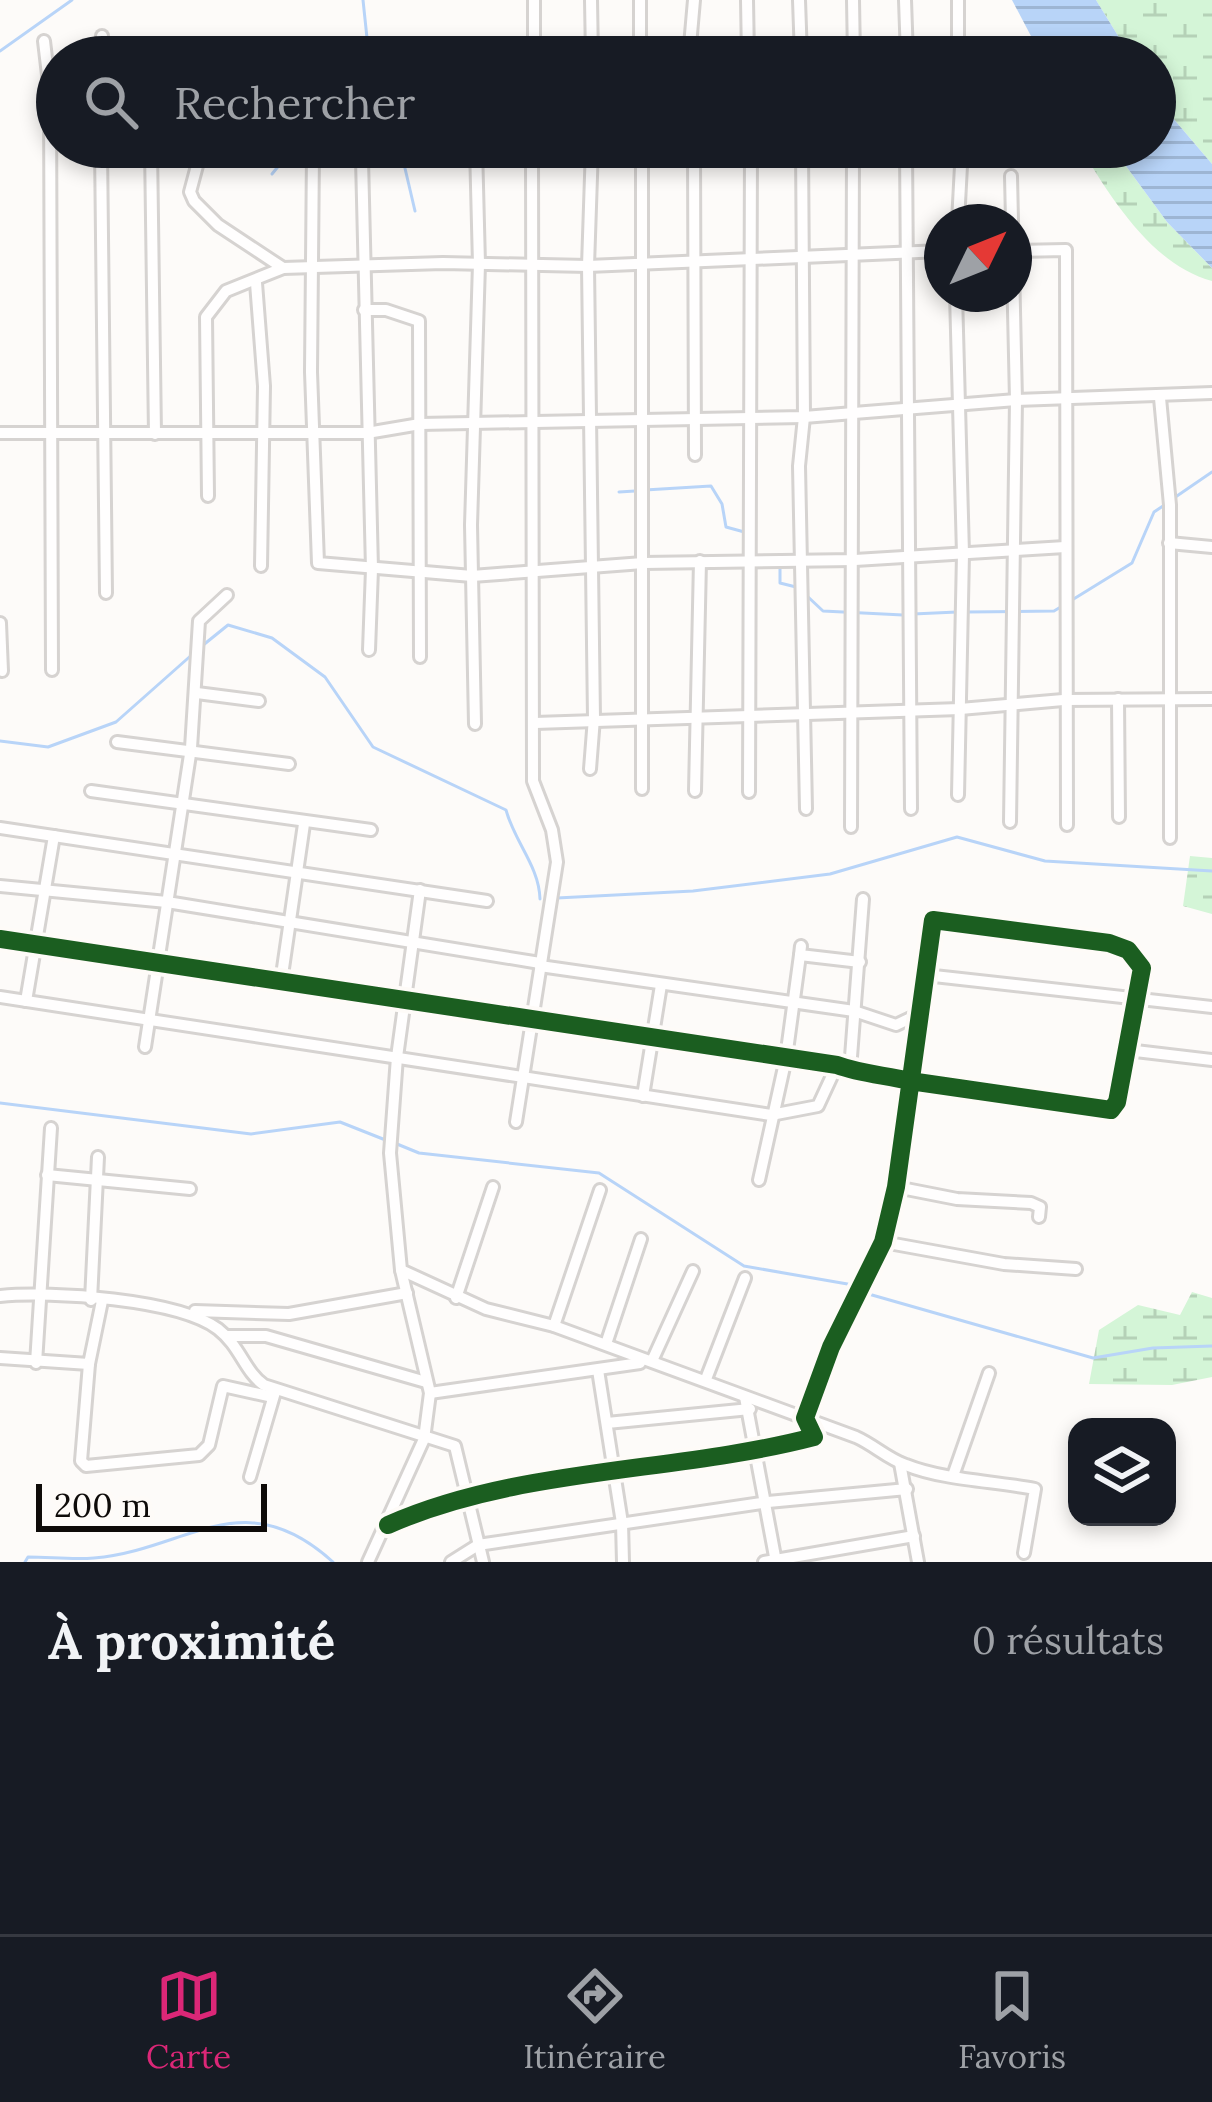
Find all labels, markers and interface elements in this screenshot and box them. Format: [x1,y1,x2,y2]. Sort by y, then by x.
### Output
search box [36,36,1176,168]
icon: search [78,69,144,135]
text: Rechercher [174,74,415,131]
north arrow [924,204,1032,312]
map controls [1068,1418,1176,1526]
button: layers [1068,1418,1176,1526]
scale bar [36,1478,267,1531]
text: 200 m [54,1484,151,1526]
text: À proximité [48,1608,335,1673]
text: 0 résultats [972,1615,1164,1665]
tab: Carte [146,1963,231,2077]
tab: Itinéraire [523,1963,666,2077]
tab: Favoris [958,1963,1066,2077]

